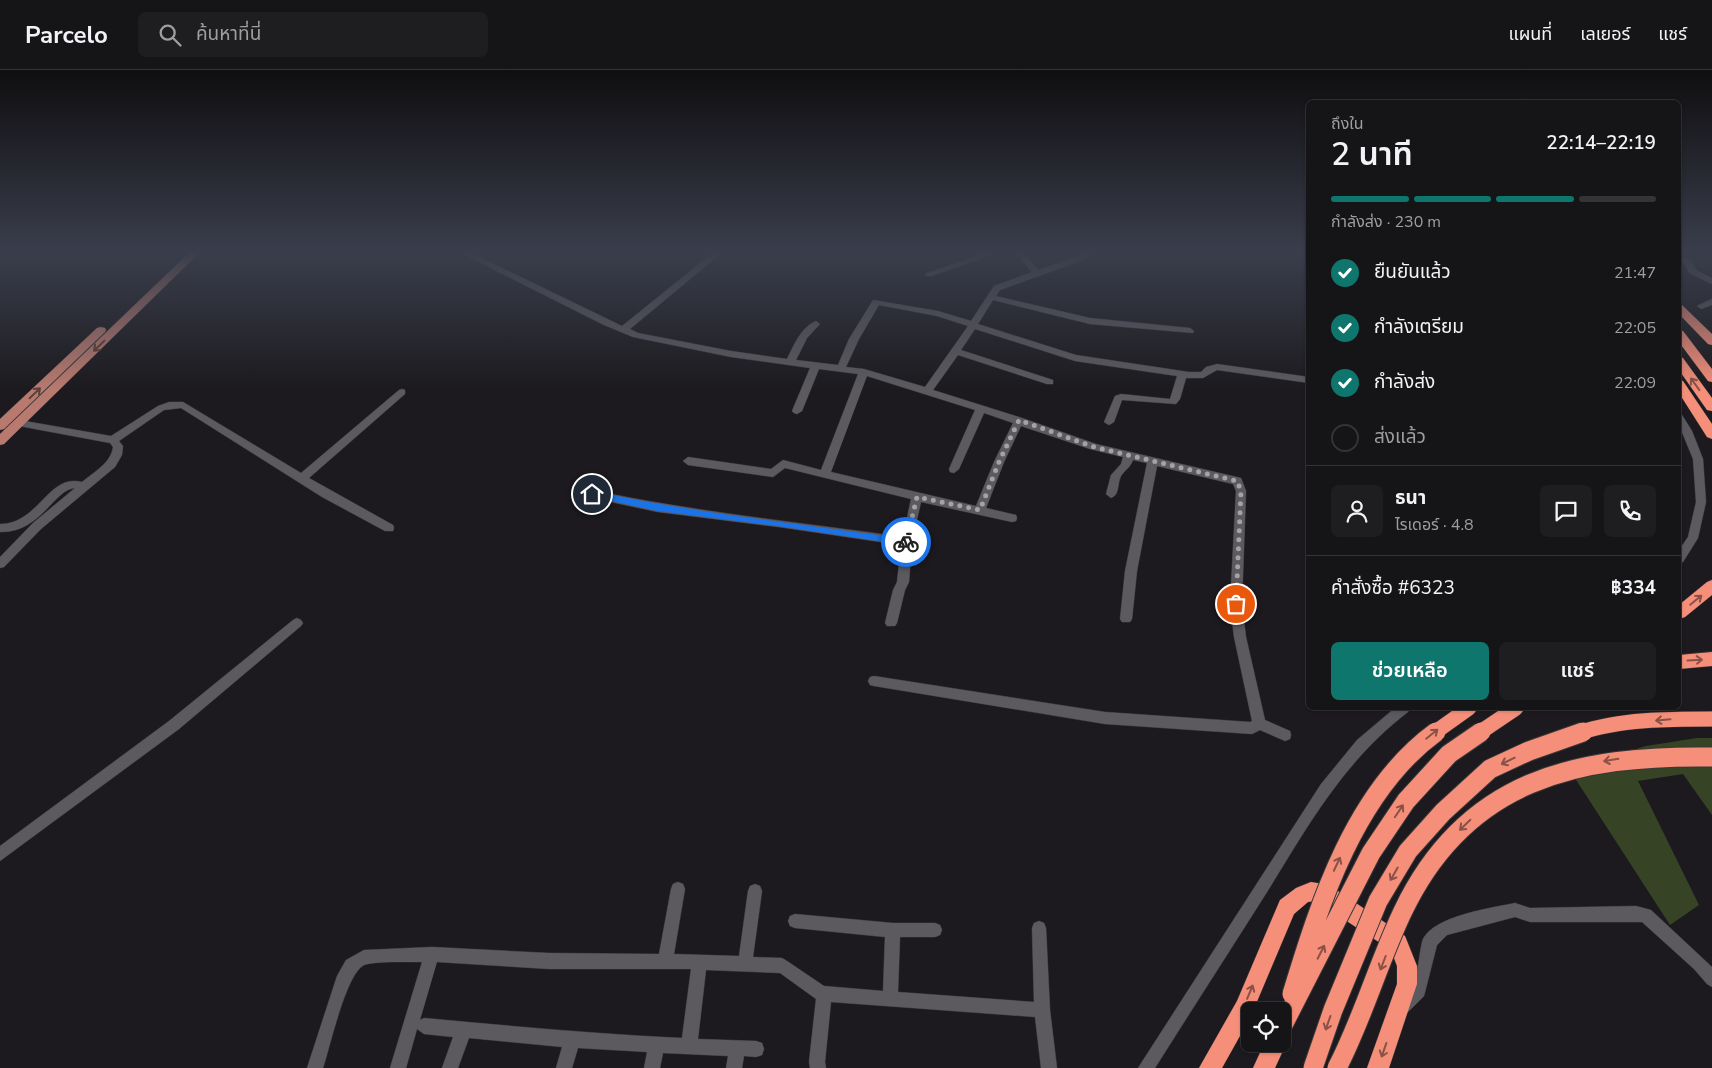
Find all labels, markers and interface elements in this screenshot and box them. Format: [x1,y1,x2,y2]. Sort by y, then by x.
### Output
search box [138,12,488,57]
text: Parcelo [25,19,108,51]
icon: search [156,21,184,49]
text: ค้นหาที่นี่ [196,21,261,47]
text: แผนที่ [1508,22,1552,46]
text: เลเยอร์ [1580,22,1630,46]
text: แชร์ [1658,22,1687,46]
text: ถึงใน [1331,113,1364,135]
text: 22:14–22:19 [1546,130,1656,156]
text: 2 นาที [1331,133,1413,176]
text: กำลังส่ง · 230 m [1331,211,1441,233]
icon: check [1331,259,1359,287]
text: ยืนยันแล้ว [1374,259,1451,285]
text: 21:47 [1614,262,1656,284]
icon: check [1331,314,1359,342]
text: กำลังเตรียม [1374,314,1464,340]
text: 22:05 [1614,317,1656,339]
one-way arrow [92,340,105,352]
icon: check [1331,369,1359,397]
text: กำลังส่ง [1374,369,1435,395]
text: 22:09 [1614,372,1656,394]
one-way arrow [1690,377,1700,391]
one-way arrow [29,387,42,399]
text: ส่งแล้ว [1374,424,1426,450]
pin [571,473,613,515]
icon: home [578,480,606,508]
button: person [1331,485,1383,537]
text: ธนา [1395,485,1426,511]
button: chat [1540,485,1592,537]
button: phone [1604,485,1656,537]
text: ไรเดอร์ · 4.8 [1395,514,1474,536]
courier [881,517,931,567]
icon: bike [892,528,920,556]
text: คำสั่งซื้อ #6323 [1331,575,1455,601]
text: ฿334 [1611,575,1656,601]
pin [1215,583,1257,625]
icon: bag [1222,590,1250,618]
one-way arrow [1689,595,1702,606]
button: ช่วยเหลือ [1331,642,1489,700]
button: แชร์ [1499,642,1656,700]
one-way arrow [1687,656,1703,665]
one-way arrow [1656,715,1672,725]
one-way arrow [1425,729,1438,740]
one-way arrow [1603,755,1619,765]
one-way arrow [1500,756,1515,766]
one-way arrow [1395,804,1405,818]
one-way arrow [1459,819,1471,831]
one-way arrow [1332,857,1342,872]
one-way arrow [1389,867,1399,881]
one-way arrow [1316,945,1326,960]
one-way arrow [1377,955,1387,970]
one-way arrow [1246,985,1256,1000]
map controls [1241,1002,1291,1052]
button: locate [1241,1002,1291,1052]
one-way arrow [1323,1014,1333,1030]
one-way arrow [1379,1042,1388,1058]

